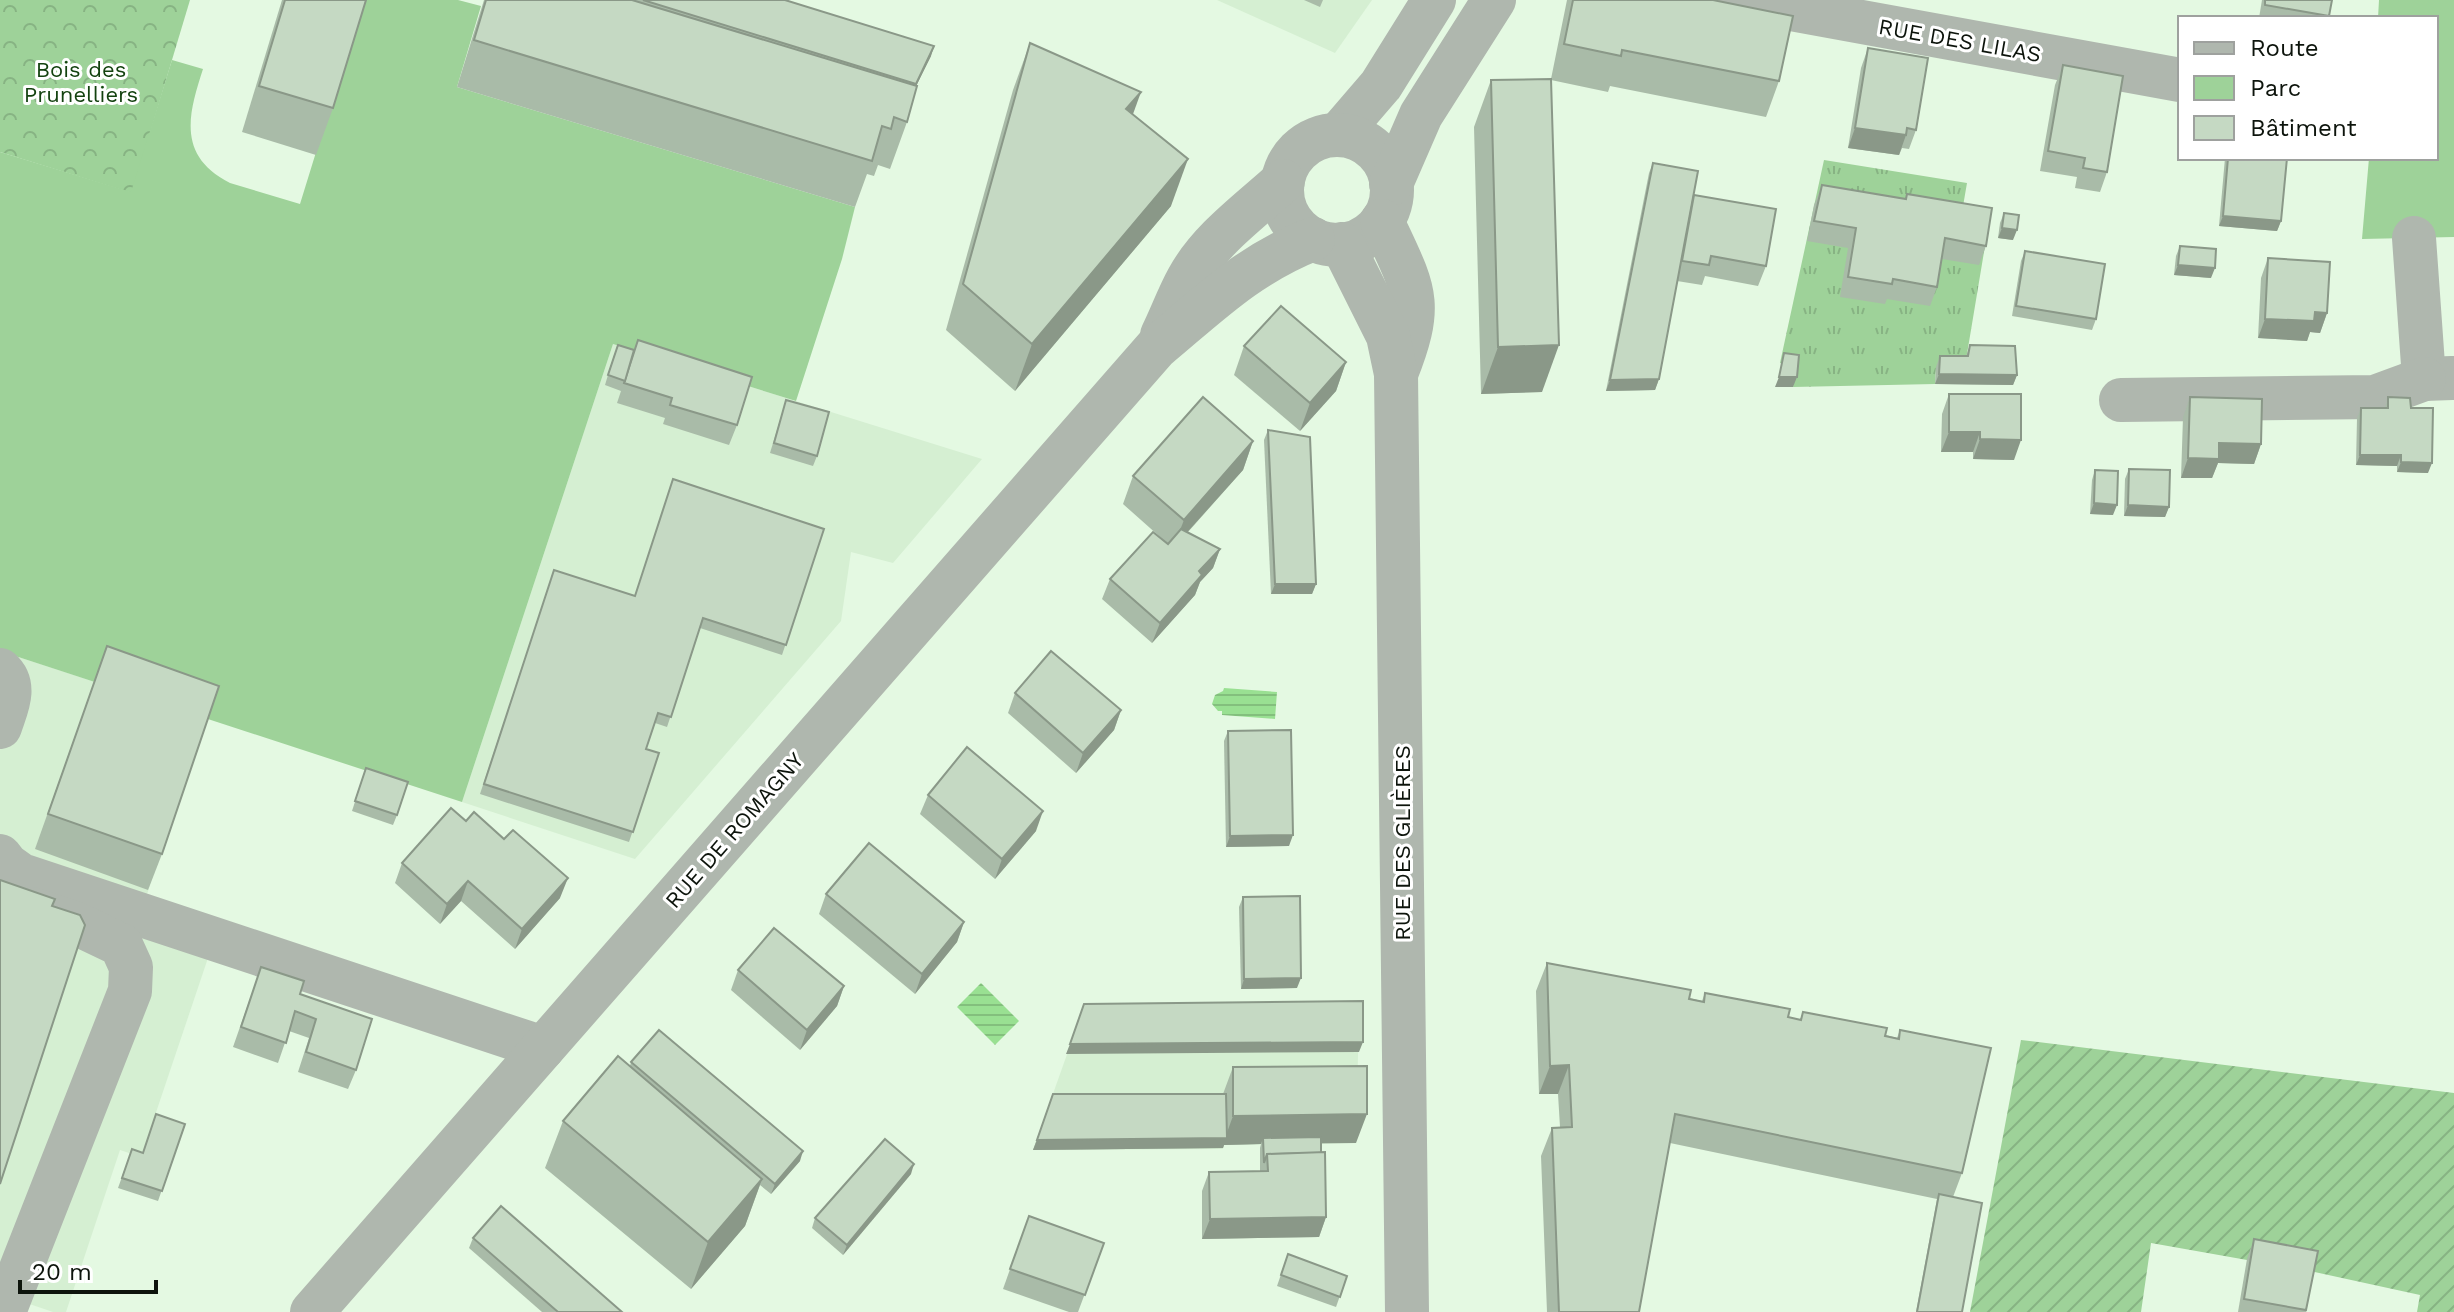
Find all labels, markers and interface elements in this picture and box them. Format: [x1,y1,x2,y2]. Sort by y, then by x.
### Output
street label: RUE DES LILAS [1877,14,2043,67]
legend [2178,16,2438,160]
text: Route [2250,34,2319,62]
park label: Bois des Prunelliers [24,57,138,107]
text: Parc [2250,74,2301,102]
text: Bâtiment [2250,114,2357,142]
street label: RUE DES GLIÈRES [1390,745,1415,941]
street label: RUE DE ROMAGNY [660,747,809,913]
scale bar [20,1244,156,1294]
text: 20 m [32,1258,92,1286]

